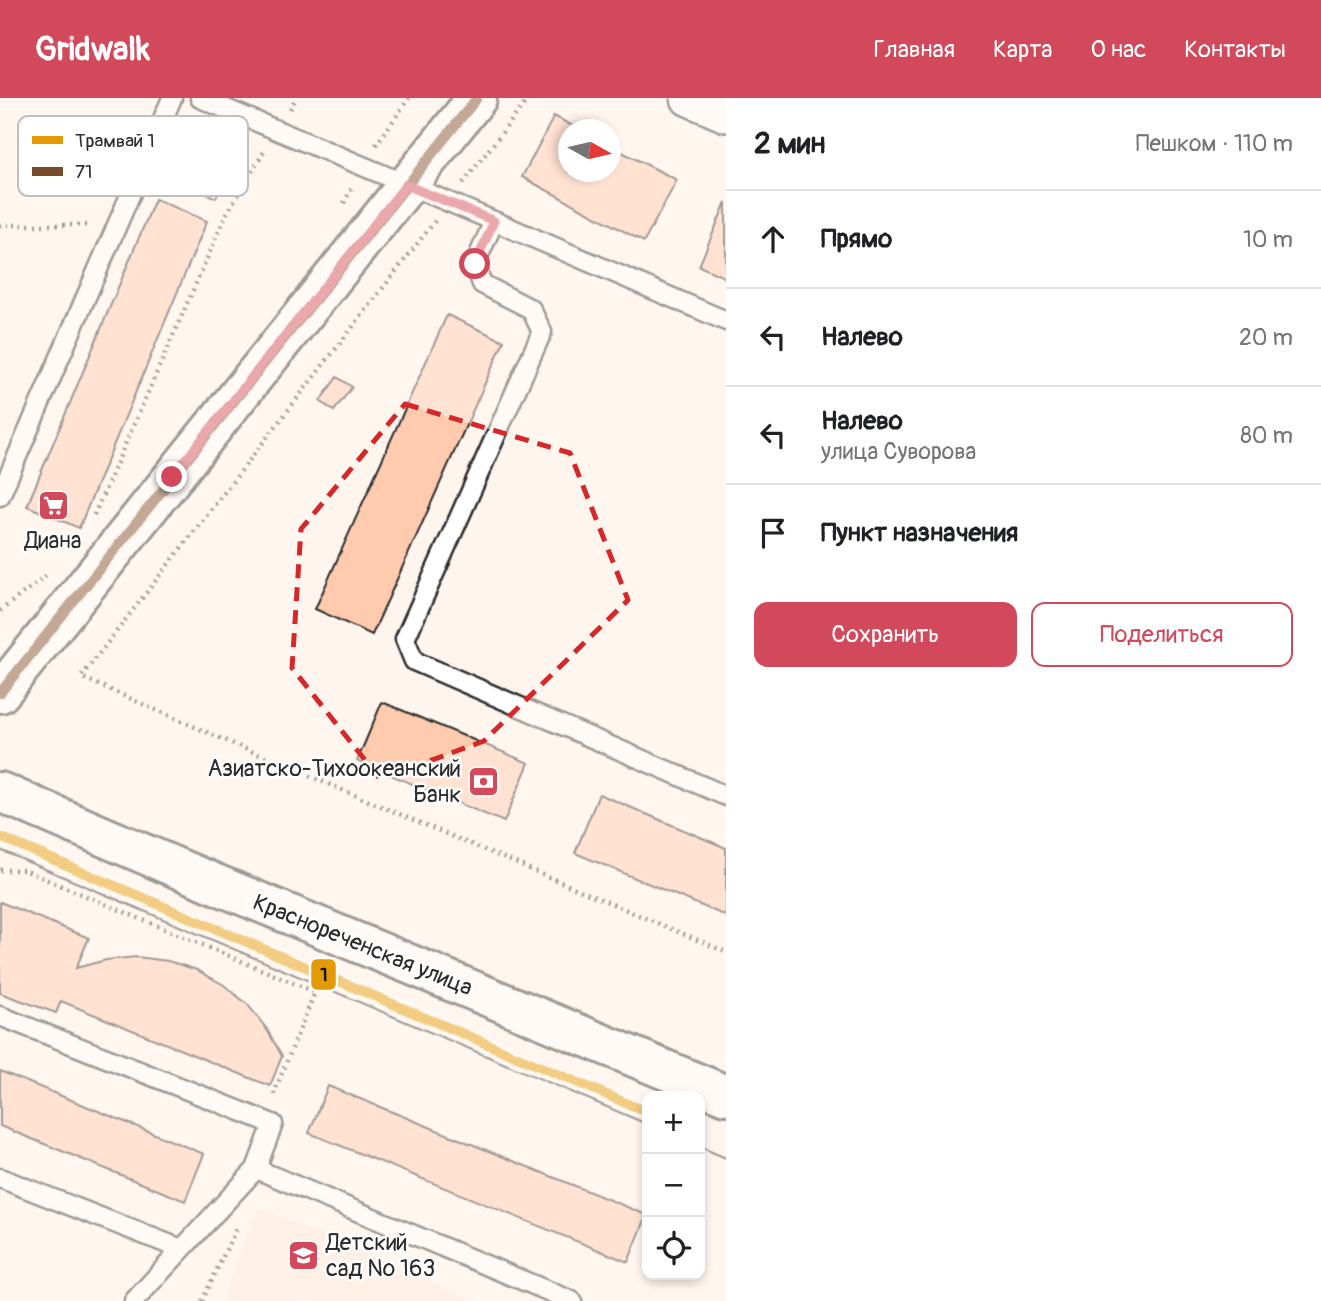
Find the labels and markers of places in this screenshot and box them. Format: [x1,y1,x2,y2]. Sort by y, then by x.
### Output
supermarket icon: Диана [36,489,70,523]
place label: Диана [24,526,81,555]
place label: Азиатско-Тихоокеанский Банк [207,754,461,809]
bank icon: Азиатско-Тихоокеанский Банк [467,764,501,798]
place label: Детский сад № 163 [325,1228,435,1283]
school or university icon: Детский сад № 163 [286,1238,320,1272]

